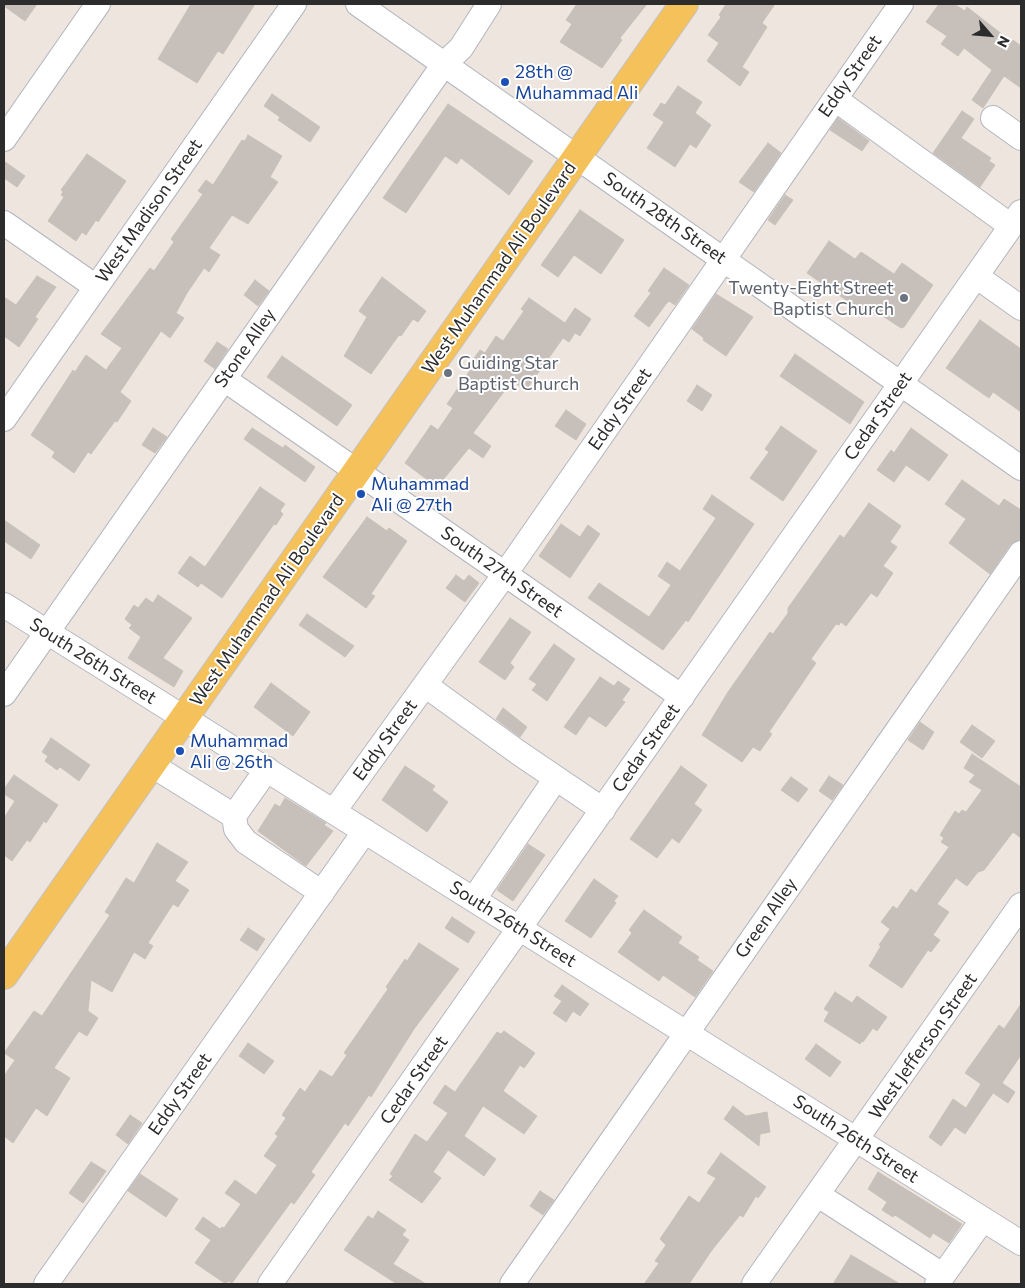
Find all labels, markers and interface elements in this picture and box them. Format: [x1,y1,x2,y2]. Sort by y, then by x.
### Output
north arrow [965,10,1015,60]
street label: Eddy Street [814,31,886,121]
text: N [994,34,1014,51]
place label: 28th @ Muhammad Ali [515,61,638,104]
marker: 28th @ Muhammad Ali [499,76,511,88]
street label: West Madison Street [91,135,207,287]
street label: West Muhammad Ali Boulevard [417,158,581,378]
street label: South 28th Street [599,167,731,269]
place label: Twenty-Eight Street Baptist Church [728,277,894,320]
marker: Twenty-Eight Street Baptist Church [898,292,910,304]
street label: Stone Alley [210,304,280,392]
place label: Guiding Star Baptist Church [458,352,579,394]
street label: Eddy Street [584,364,656,454]
marker: Guiding Star Baptist Church [442,367,454,379]
street label: Cedar Street [840,368,916,464]
place label: Muhammad Ali @ 27th [371,473,469,516]
marker: Muhammad Ali @ 27th [355,488,367,500]
street label: West Muhammad Ali Boulevard [185,490,349,710]
street label: South 27th Street [437,522,567,622]
street label: South 26th Street [26,613,160,709]
street label: Eddy Street [348,695,422,785]
street label: Cedar Street [608,700,684,796]
place label: Muhammad Ali @ 26th [190,730,288,772]
marker: Muhammad Ali @ 26th [174,745,186,757]
street label: Green Alley [730,874,802,962]
street label: South 26th Street [446,876,580,972]
street label: West Jefferson Street [864,969,982,1123]
street label: Cedar Street [376,1032,452,1128]
street label: Eddy Street [144,1049,216,1139]
street label: South 26th Street [789,1090,923,1188]

